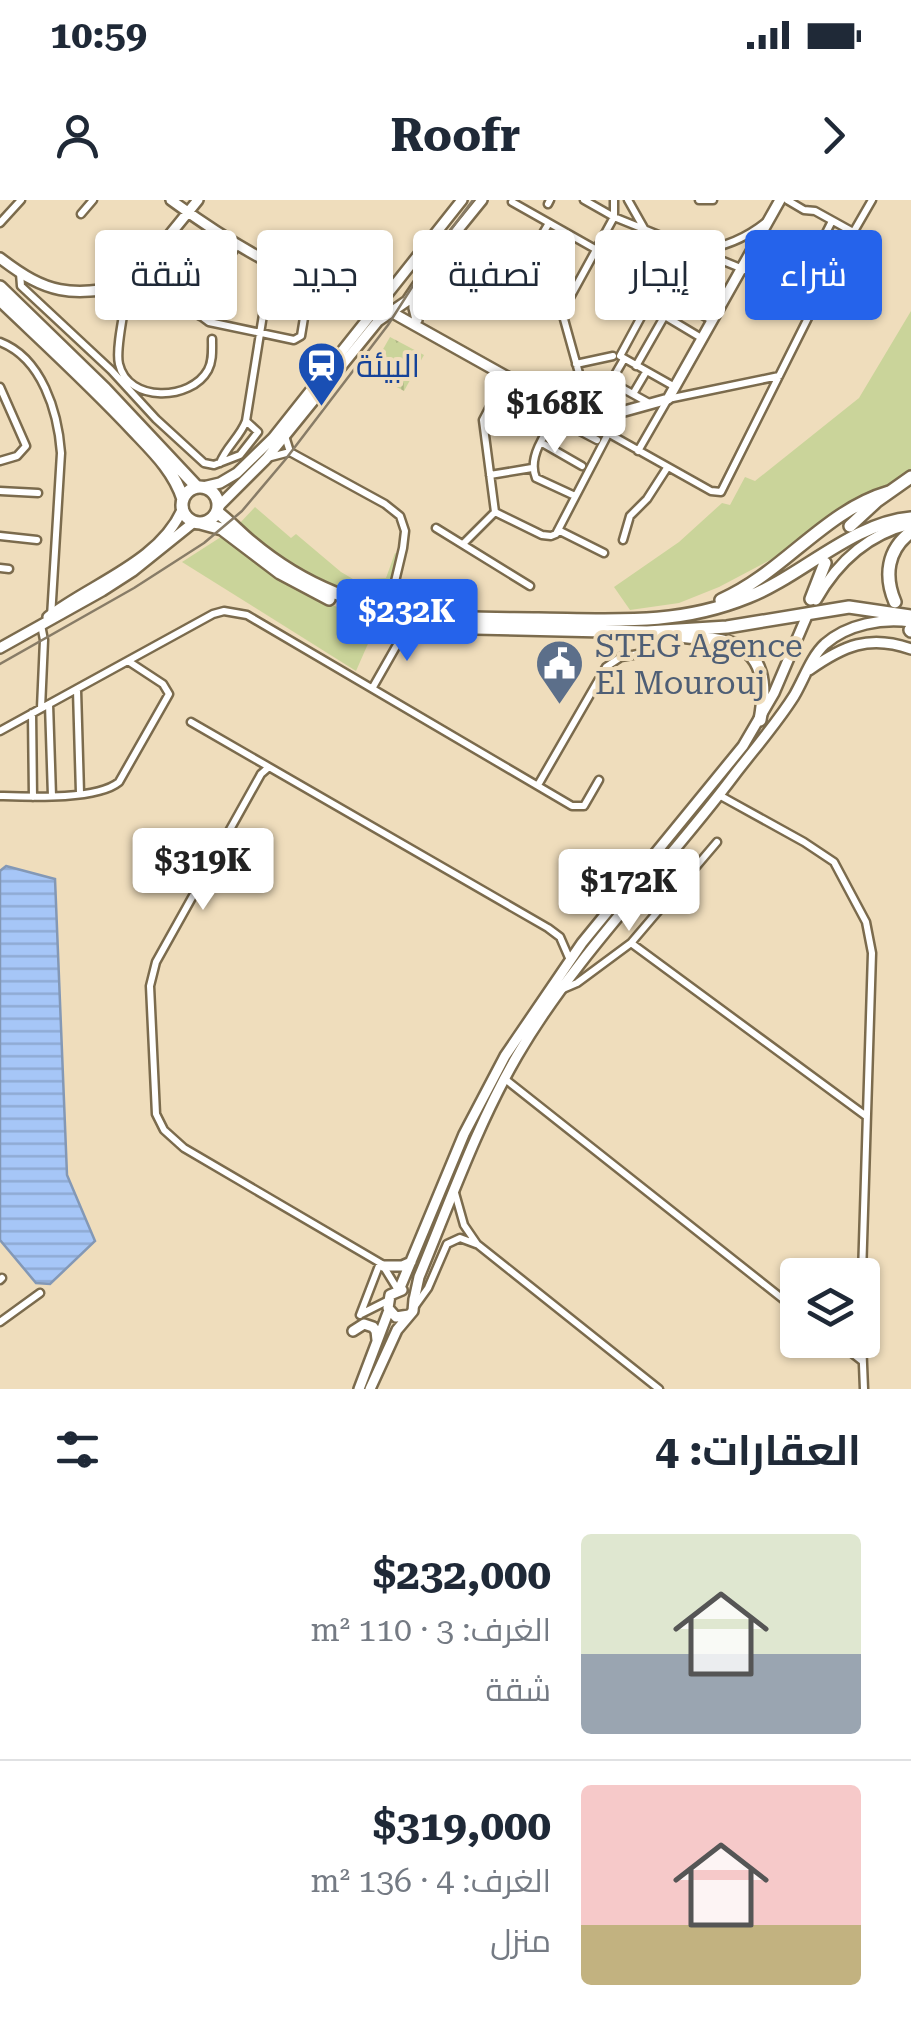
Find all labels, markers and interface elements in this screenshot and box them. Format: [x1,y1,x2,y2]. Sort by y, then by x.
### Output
text: 10:59 [50,13,147,57]
icon: person [50,108,105,163]
icon: forward [806,108,861,163]
text: Roofr [390,109,521,162]
chip: شقة [95,230,237,320]
chip: جديد [257,230,393,320]
chip: تصفية [413,230,575,320]
chip: إيجار [595,230,725,320]
chip: شراء [745,230,882,320]
station icon: البيئة [295,340,347,408]
place label: البيئة [356,347,420,385]
pin: $168K [485,371,625,456]
text: $168K [507,384,603,422]
pin: $232K [337,579,477,664]
text: $232K [359,592,455,630]
place label: STEG Agence El Mourouj [595,627,803,702]
public building icon: STEG Agence El Mourouj [534,638,586,706]
pin: $319K [133,828,273,913]
text: $319K [155,841,251,879]
pin: $172K [559,849,699,934]
text: $172K [581,862,677,900]
map controls [780,1258,880,1358]
button: layers [780,1258,880,1358]
icon: filters [50,1422,105,1477]
text: العقارات: 4 [655,1426,861,1475]
text: $232,000 [373,1550,551,1599]
icon: home [661,1574,781,1694]
text: الغرف: 3 · 110 m² [311,1611,551,1649]
text: شقة [486,1671,551,1709]
text: $319,000 [373,1801,551,1850]
icon: home [661,1825,781,1945]
text: الغرف: 4 · 136 m² [311,1862,551,1900]
text: منزل [490,1922,551,1960]

